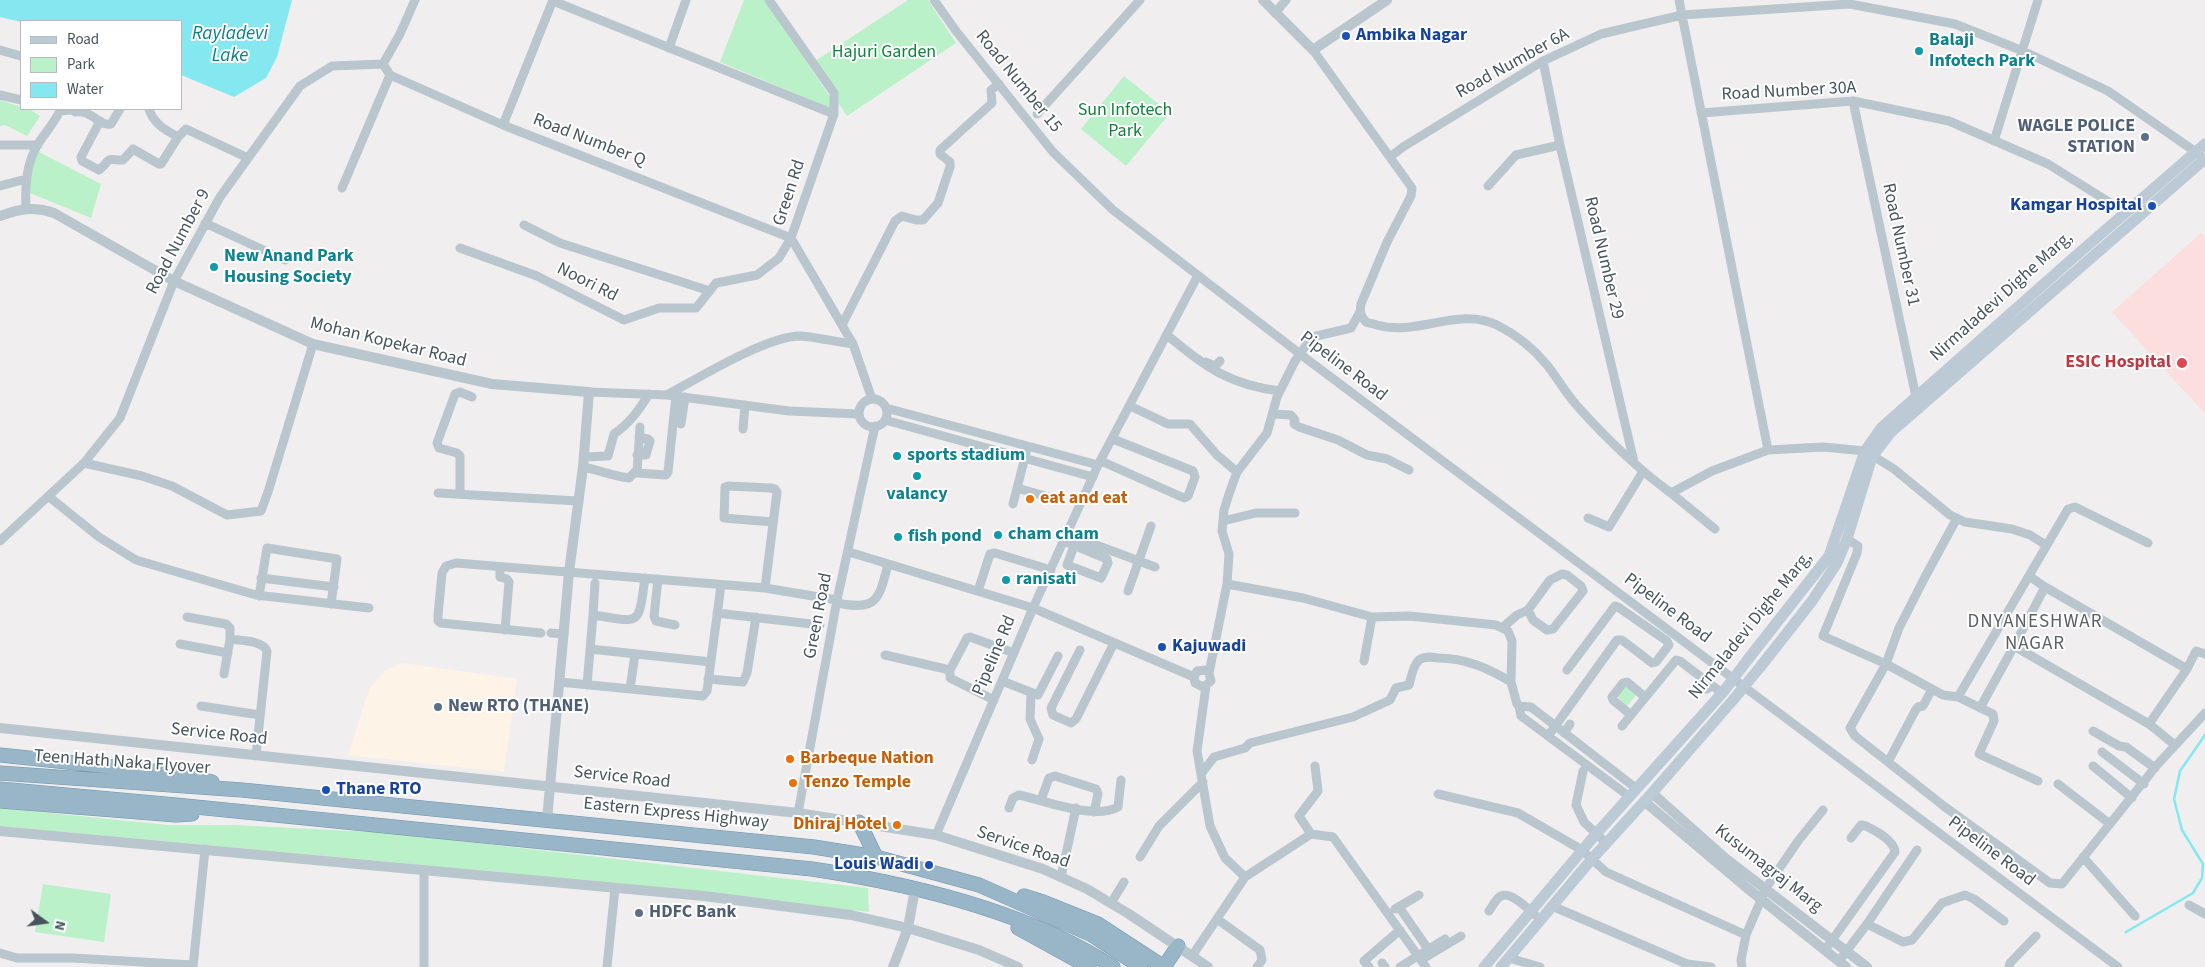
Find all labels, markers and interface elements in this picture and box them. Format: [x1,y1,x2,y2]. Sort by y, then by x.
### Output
legend [20,20,182,110]
water label: Rayladevi Lake [192,24,268,68]
street label: Road Number 6A [1453,24,1573,104]
place label: Ambika Nagar [1356,25,1467,47]
street label: Road Number 15 [970,27,1066,137]
text: Road [67,29,99,50]
marker: Ambika Nagar [1340,30,1352,42]
place label: Balaji Infotech Park [1929,30,2035,72]
park label: Hajuri Garden [832,42,936,64]
marker: Balaji Infotech Park [1913,45,1925,57]
text: Park [67,54,95,75]
street label: Road Number 30A [1721,78,1857,106]
text: Water [67,79,103,100]
park label: Sun Infotech Park [1078,100,1172,142]
street label: Road Number Q [529,110,649,172]
place label: WAGLE POLICE STATION [2018,116,2135,158]
marker: WAGLE POLICE STATION [2139,131,2151,143]
street label: Green Rd [769,157,811,229]
street label: Road Number 31 [1876,182,1924,308]
street label: Road Number 9 [142,186,216,298]
street label: Road Number 29 [1578,195,1628,321]
place label: Kamgar Hospital [2010,195,2142,217]
marker: Kamgar Hospital [2146,200,2158,212]
street label: Nirmaladevi Dighe Marg, [1926,227,2078,367]
place label: New Anand Park Housing Society [224,246,354,288]
street label: Noori Rd [553,259,621,307]
marker: New Anand Park Housing Society [208,261,220,273]
street label: Mohan Kopekar Road [308,313,468,373]
street label: Pipeline Road [1295,327,1391,407]
place label: ESIC Hospital [2065,352,2171,374]
marker: ESIC Hospital [2175,356,2189,370]
place label: sports stadium [907,445,1025,467]
marker: sports stadium [891,450,903,462]
marker: valancy [911,470,923,482]
place label: valancy [886,484,948,506]
place label: eat and eat [1040,488,1128,510]
marker: eat and eat [1024,493,1036,505]
place label: cham cham [1008,524,1099,546]
place label: fish pond [908,526,982,548]
marker: cham cham [992,529,1004,541]
marker: fish pond [892,531,904,543]
street label: Nirmaladevi Dighe Marg, [1685,548,1817,704]
place label: ranisati [1016,569,1076,591]
street label: Pipeline Road [1619,569,1715,649]
street label: Green Road [800,571,838,661]
marker: ranisati [1000,574,1012,586]
district label: DNYANESHWAR NAGAR [1966,612,2104,656]
street label: Pipeline Rd [968,613,1022,699]
place label: Kajuwadi [1172,636,1246,658]
marker: Kajuwadi [1156,641,1168,653]
place label: New RTO (THANE) [448,696,590,718]
marker: New RTO (THANE) [432,701,444,713]
street label: Service Road [170,719,268,751]
street label: Teen Hath Naka Flyover [33,746,211,780]
place label: Barbeque Nation [800,748,934,770]
marker: Barbeque Nation [784,753,796,765]
street label: Service Road [573,762,671,794]
place label: Tenzo Temple [803,772,911,794]
marker: Tenzo Temple [787,777,799,789]
place label: Thane RTO [336,779,422,801]
marker: Thane RTO [320,784,332,796]
street label: Eastern Express Highway [582,794,770,834]
street label: Pipeline Road [1943,812,2039,892]
place label: Dhiraj Hotel [793,814,887,836]
marker: Dhiraj Hotel [891,819,903,831]
street label: Kusumagraj Marg [1710,820,1826,918]
street label: Service Road [974,822,1072,874]
place label: Louis Wadi [834,854,919,876]
marker: Louis Wadi [923,859,935,871]
north arrow [20,897,70,947]
place label: HDFC Bank [649,902,736,924]
marker: HDFC Bank [633,907,645,919]
text: N [49,919,70,933]

